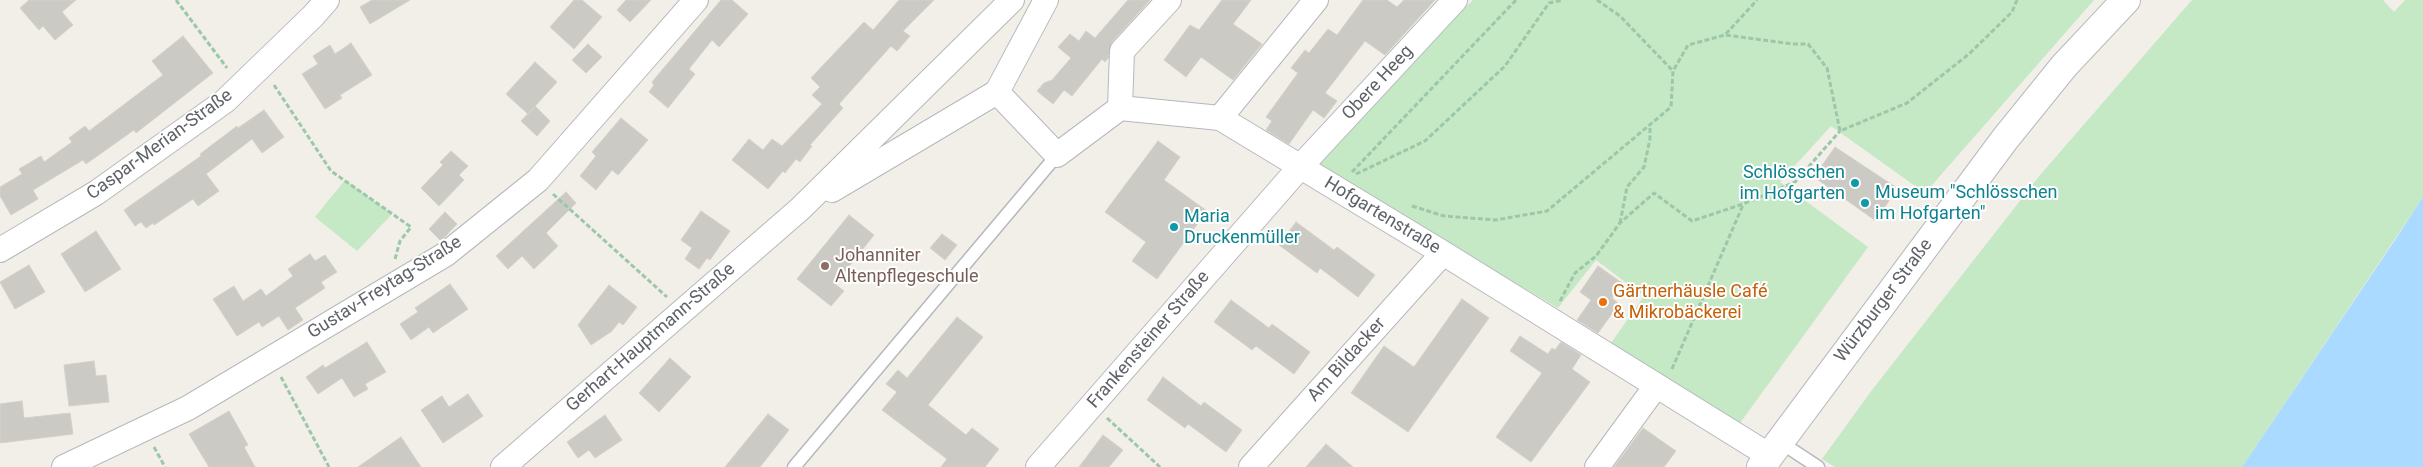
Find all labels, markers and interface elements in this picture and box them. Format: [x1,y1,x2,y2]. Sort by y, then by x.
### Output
street label: Obere Heeg [1338,41,1418,125]
street label: Caspar-Merian-Straße [83,85,237,205]
place label: Schlösschen im Hofgarten [1739,162,1845,204]
street label: Hofgartenstraße [1320,173,1444,259]
marker: Schlösschen im Hofgarten [1849,177,1861,189]
place label: Museum "Schlösschen im Hofgarten" [1875,182,2057,224]
marker: Museum "Schlösschen im Hofgarten" [1859,197,1871,209]
place label: Maria Druckenmüller [1184,206,1300,248]
marker: Maria Druckenmüller [1168,221,1180,233]
street label: Gustav-Freytag-Straße [304,232,466,344]
street label: Würzburger Straße [1830,235,1938,367]
place label: Johanniter Altenpflegeschule [835,245,978,288]
street label: Gerhart-Hauptmann-Straße [562,259,740,417]
marker: Johanniter Altenpflegeschule [819,260,831,272]
street label: Frankensteiner Straße [1083,267,1215,413]
place label: Gärtnerhäusle Café & Mikrobäckerei [1613,281,1767,324]
marker: Gärtnerhäusle Café & Mikrobäckerei [1597,296,1609,308]
street label: Am Bildacker [1304,313,1390,407]

